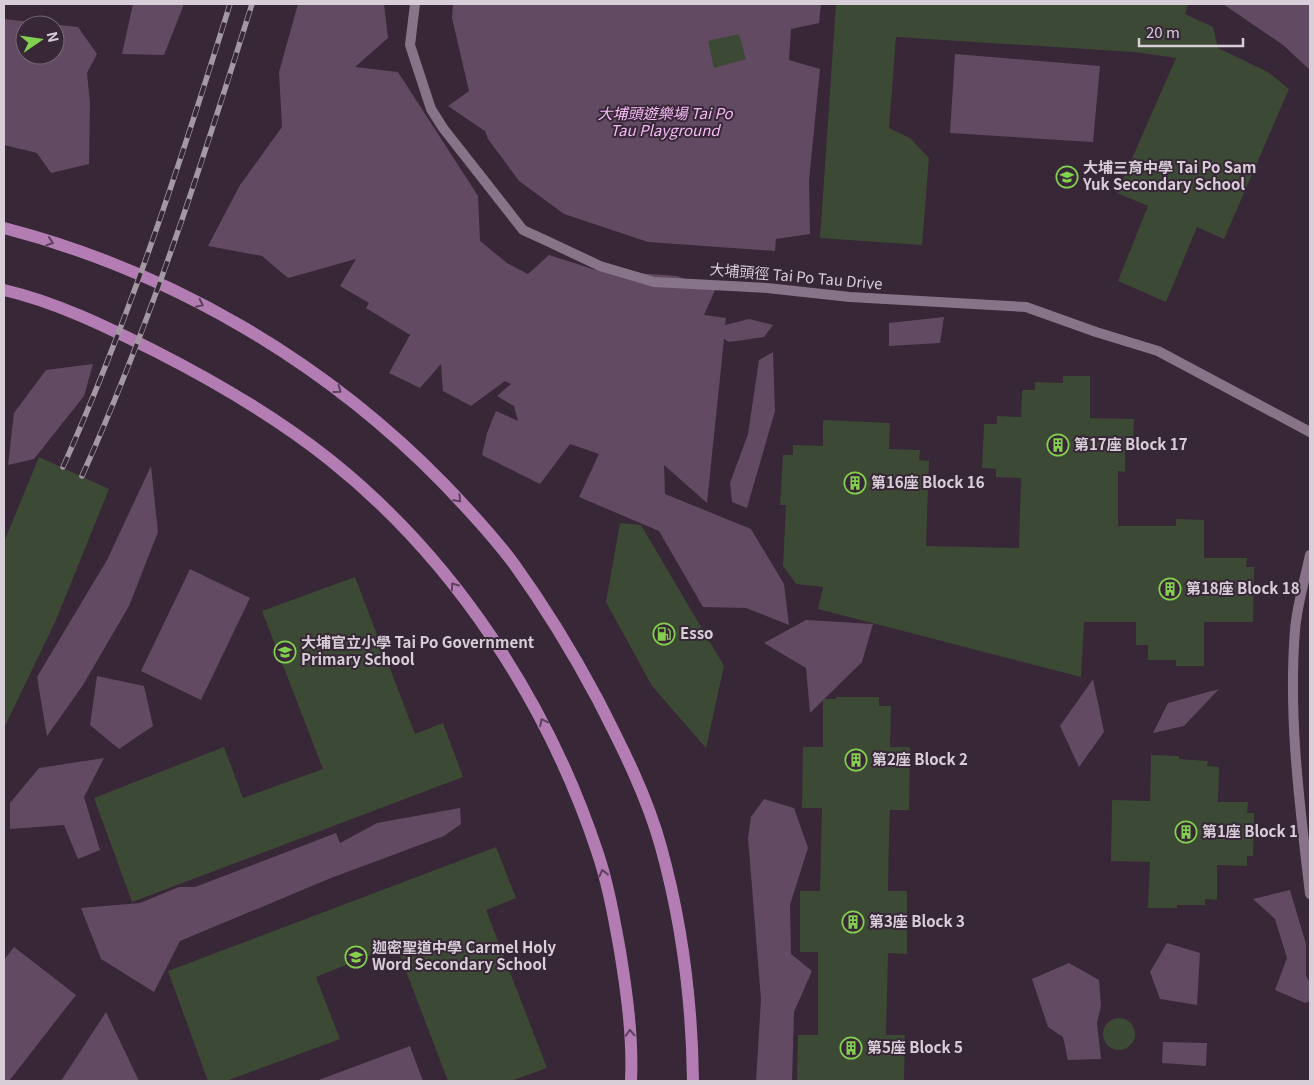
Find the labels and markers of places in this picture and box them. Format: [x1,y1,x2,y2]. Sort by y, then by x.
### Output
place label: 大埔三育中學 Tai Po Sam Yuk Secondary School [1082,156,1256,194]
school or university icon: 大埔三育中學 Tai Po Sam Yuk Secondary School [1055,165,1079,189]
building icon: 第17座 Block 17 [1046,433,1070,457]
place label: 第17座 Block 17 [1074,433,1188,454]
building icon: 第16座 Block 16 [843,471,867,495]
place label: 第16座 Block 16 [871,471,985,492]
building icon: 第18座 Block 18 [1158,577,1182,601]
place label: 第18座 Block 18 [1186,577,1300,598]
fuel station icon: Esso [652,622,676,646]
place label: Esso [680,622,713,643]
place label: 大埔官立小學 Tai Po Government Primary School [301,631,535,669]
school or university icon: 大埔官立小學 Tai Po Government Primary School [273,640,297,664]
building icon: 第2座 Block 2 [844,748,868,772]
place label: 第2座 Block 2 [872,748,968,769]
building icon: 第1座 Block 1 [1174,820,1198,844]
place label: 第1座 Block 1 [1202,820,1298,841]
building icon: 第3座 Block 3 [841,910,865,934]
place label: 第3座 Block 3 [869,910,965,931]
place label: 迦密聖道中學 Carmel Holy Word Secondary School [372,936,556,974]
school or university icon: 迦密聖道中學 Carmel Holy Word Secondary School [344,945,368,969]
building icon: 第5座 Block 5 [839,1036,863,1060]
place label: 第5座 Block 5 [867,1036,963,1057]

